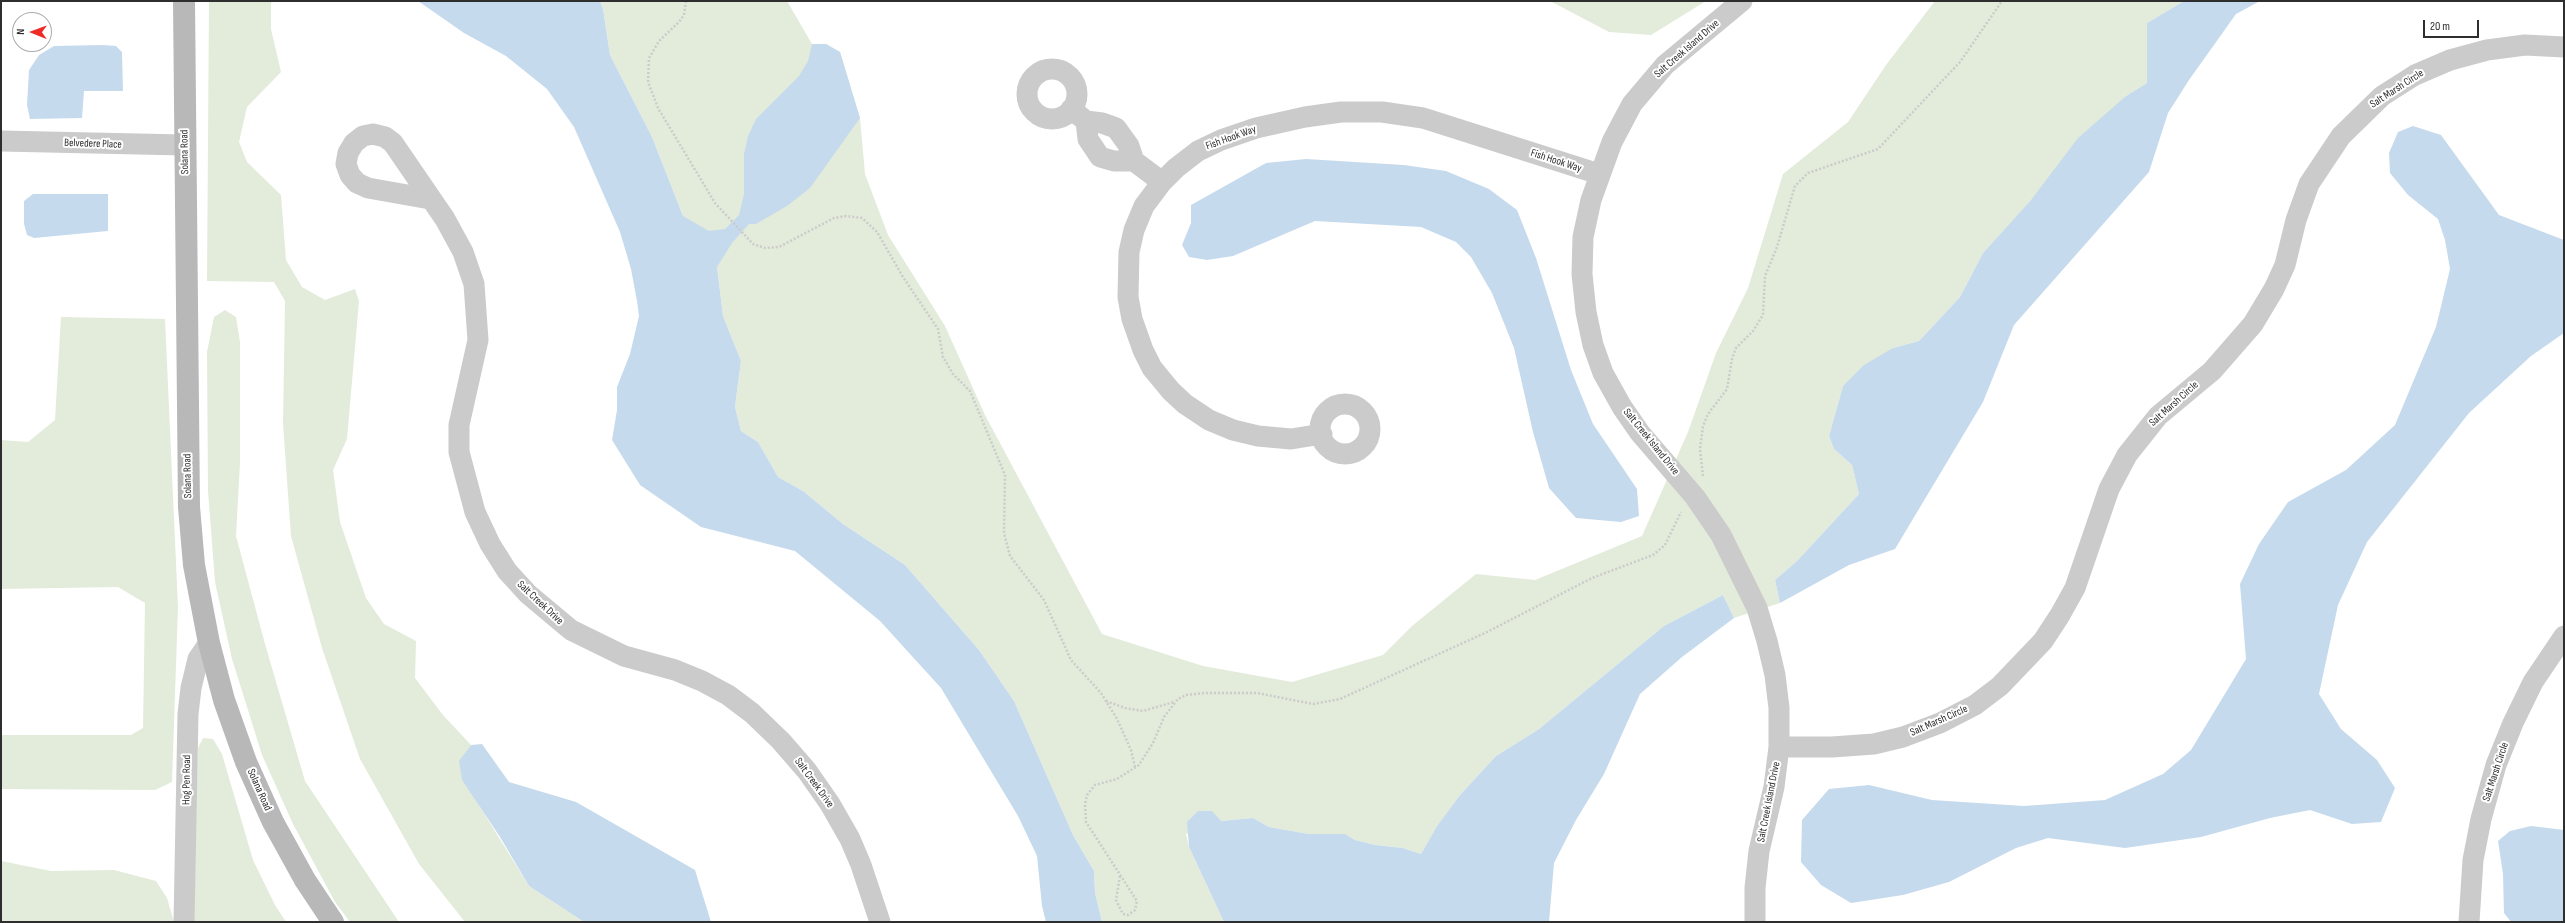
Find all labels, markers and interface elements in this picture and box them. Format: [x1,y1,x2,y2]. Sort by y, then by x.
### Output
north arrow [12,12,52,52]
scale bar [2425,12,2481,38]
street label: Salt Creek Island Drive [1652,17,1722,81]
text: 20 m [2430,19,2450,34]
text: N [14,29,27,35]
street label: Salt Marsh Circle [2368,67,2426,111]
street label: Fish Hook Way [1204,123,1258,153]
street label: Solana Road [178,130,192,174]
street label: Belvedere Place [64,136,122,152]
street label: Fish Hook Way [1529,147,1583,175]
street label: Salt Marsh Circle [2147,379,2201,429]
street label: Salt Creek Island Drive [1620,406,1682,478]
street label: Solana Road [181,454,195,498]
street label: Salt Creek Drive [514,578,566,628]
street label: Salt Marsh Circle [1908,702,1970,740]
street label: Salt Marsh Circle [2480,741,2512,803]
street label: Hog Pen Road [180,755,194,805]
street label: Salt Creek Drive [792,756,836,810]
street label: Salt Creek Island Drive [1755,761,1783,843]
street label: Solana Road [244,767,274,813]

